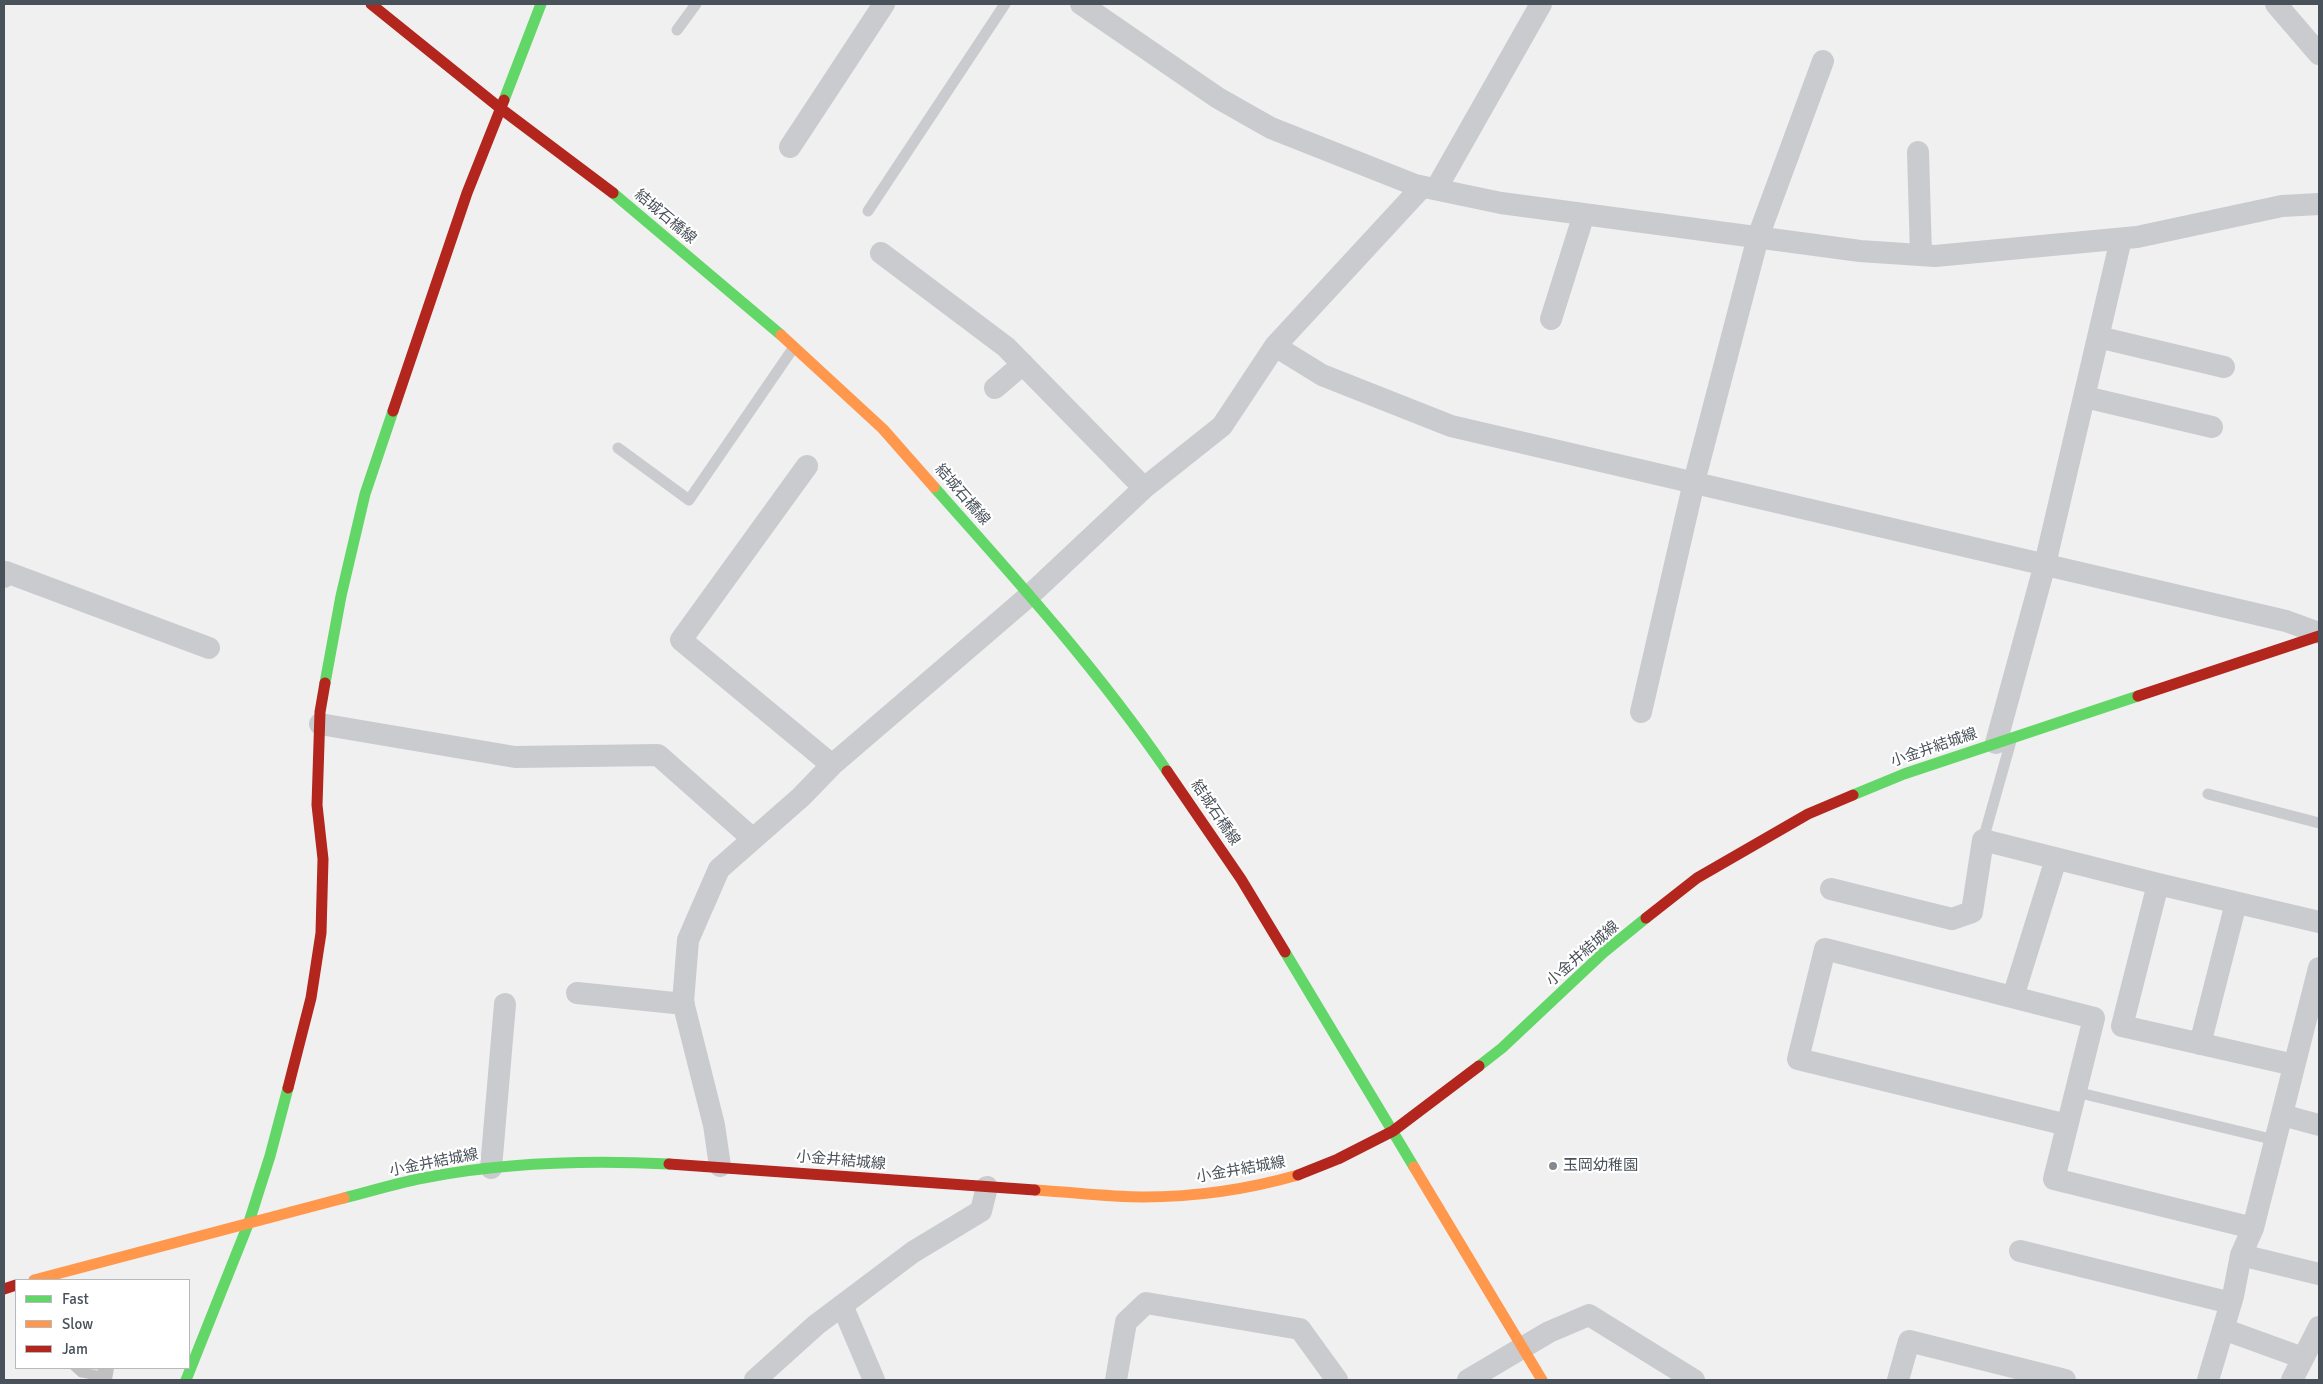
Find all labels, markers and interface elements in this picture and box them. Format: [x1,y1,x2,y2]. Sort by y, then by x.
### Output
street label: 結城石橋線 [630,186,700,248]
street label: 結城石橋線 [931,461,993,529]
street label: 小金井結城線 [1889,725,1979,771]
street label: 結城石橋線 [1187,777,1243,849]
street label: 小金井結城線 [1543,918,1623,990]
street label: 小金井結城線 [388,1146,480,1180]
street label: 小金井結城線 [795,1148,887,1174]
street label: 小金井結城線 [1195,1153,1287,1187]
place label: 玉岡幼稚園 [1563,1157,1638,1175]
marker: 玉岡幼稚園 [1547,1160,1559,1172]
legend [15,1279,190,1369]
text: Fast [62,1290,89,1308]
text: Slow [62,1315,93,1333]
text: Jam [62,1340,88,1358]

